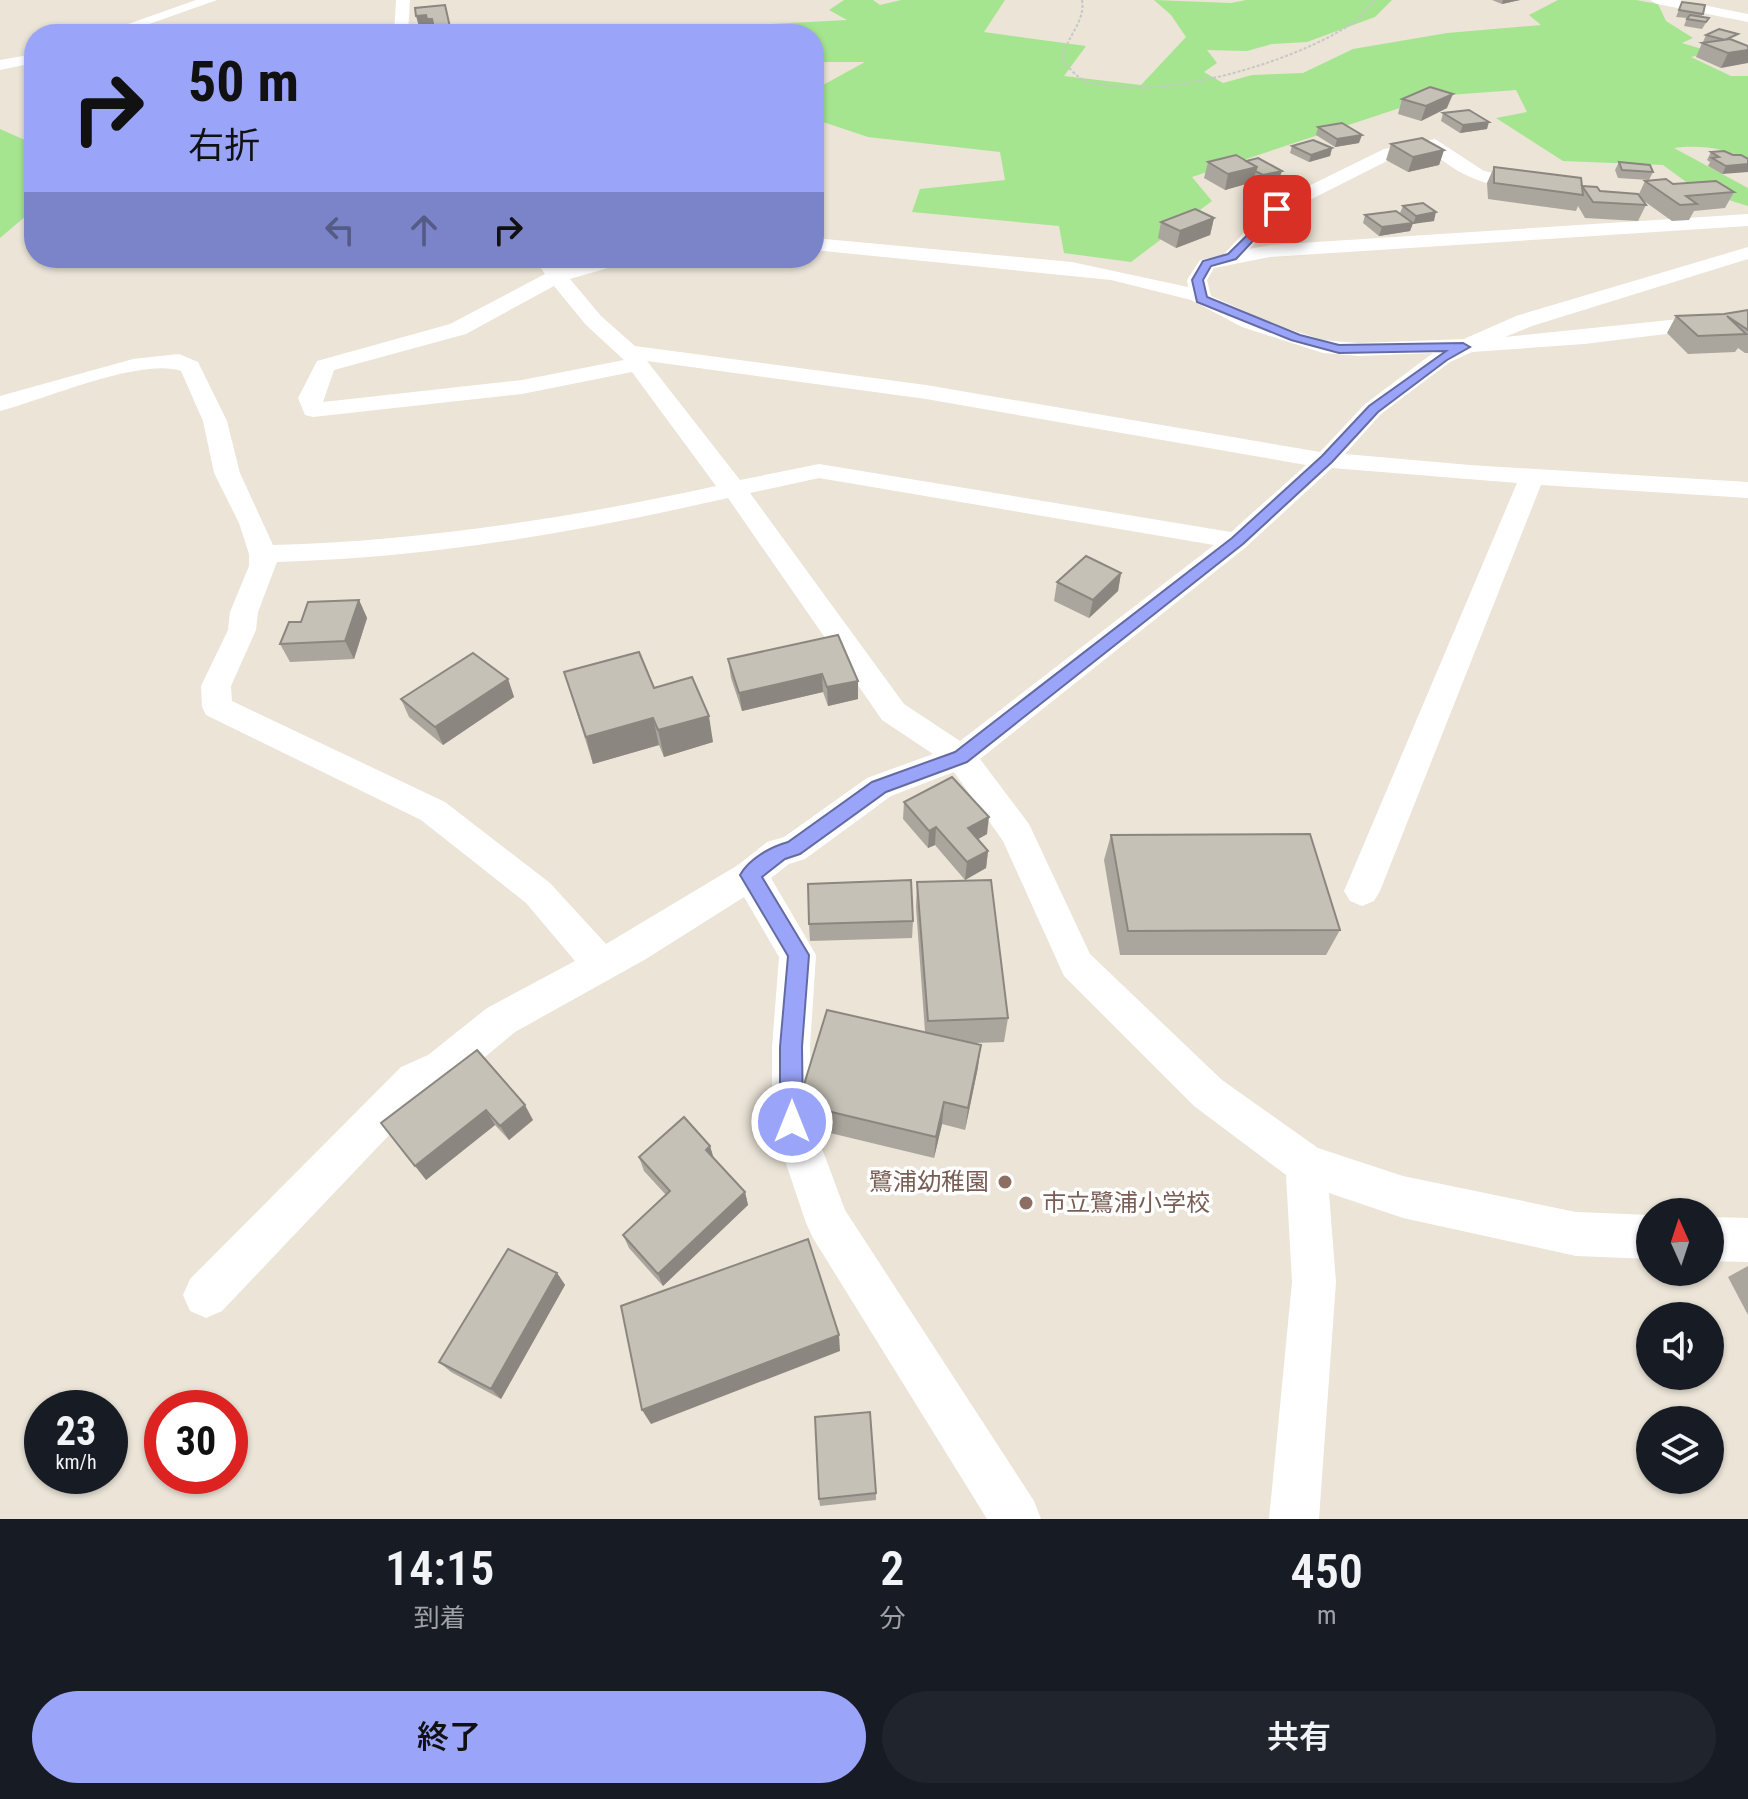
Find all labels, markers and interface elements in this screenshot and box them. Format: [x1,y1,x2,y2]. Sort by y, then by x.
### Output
text: 50 m [188,49,299,115]
icon: right [56,56,160,160]
text: 右折 [188,125,260,167]
pin [1243,175,1311,243]
icon: arrive [1255,187,1299,231]
icon: left [318,208,362,252]
icon: ahead [402,208,446,252]
icon: right [486,208,530,252]
position arrow [750,1080,834,1164]
place label: 鷺浦幼稚園 [869,1168,989,1196]
marker: 鷺浦幼稚園 [996,1173,1014,1191]
place label: 市立鷺浦小学校 [1042,1189,1210,1217]
marker: 市立鷺浦小学校 [1017,1194,1035,1212]
north arrow [1636,1198,1724,1286]
map controls [1636,1198,1724,1494]
button: sound [1636,1302,1724,1390]
speed limit sign: 30 [144,1390,248,1494]
button: layers [1636,1406,1724,1494]
text: 23 [56,1408,96,1455]
text: km/h [55,1450,97,1474]
text: 14:15 [385,1540,494,1597]
text: 2 [880,1540,904,1597]
text: 450 [1291,1543,1363,1600]
text: m [1317,1600,1337,1630]
text: 到着 [414,1603,466,1633]
text: 分 [879,1603,905,1633]
button: 終了 [32,1691,866,1783]
button: 共有 [882,1691,1716,1783]

